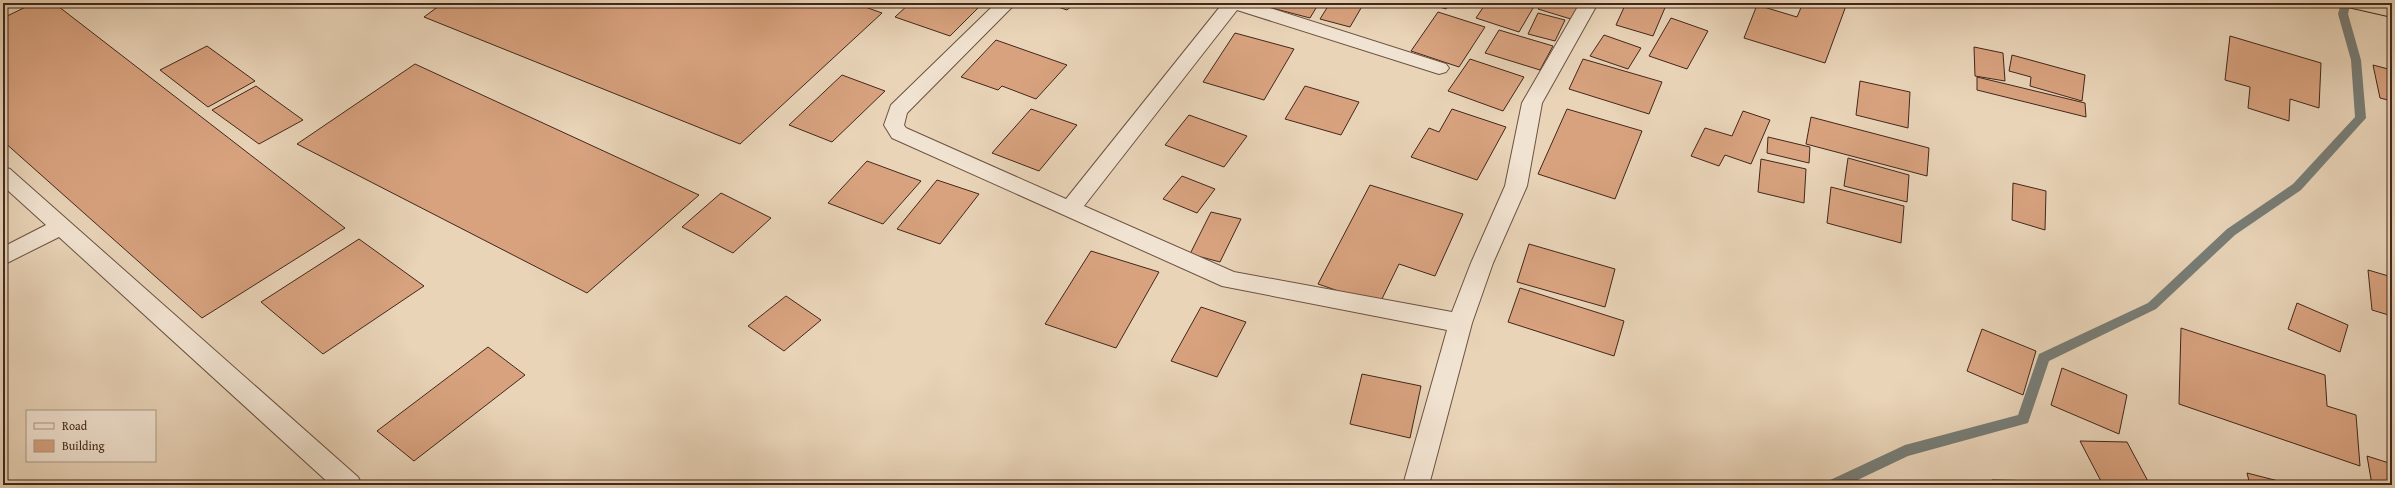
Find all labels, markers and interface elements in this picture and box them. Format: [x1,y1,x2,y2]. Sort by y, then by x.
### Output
legend [26,410,156,462]
text: Road [62,417,88,434]
text: Building [62,437,105,454]

